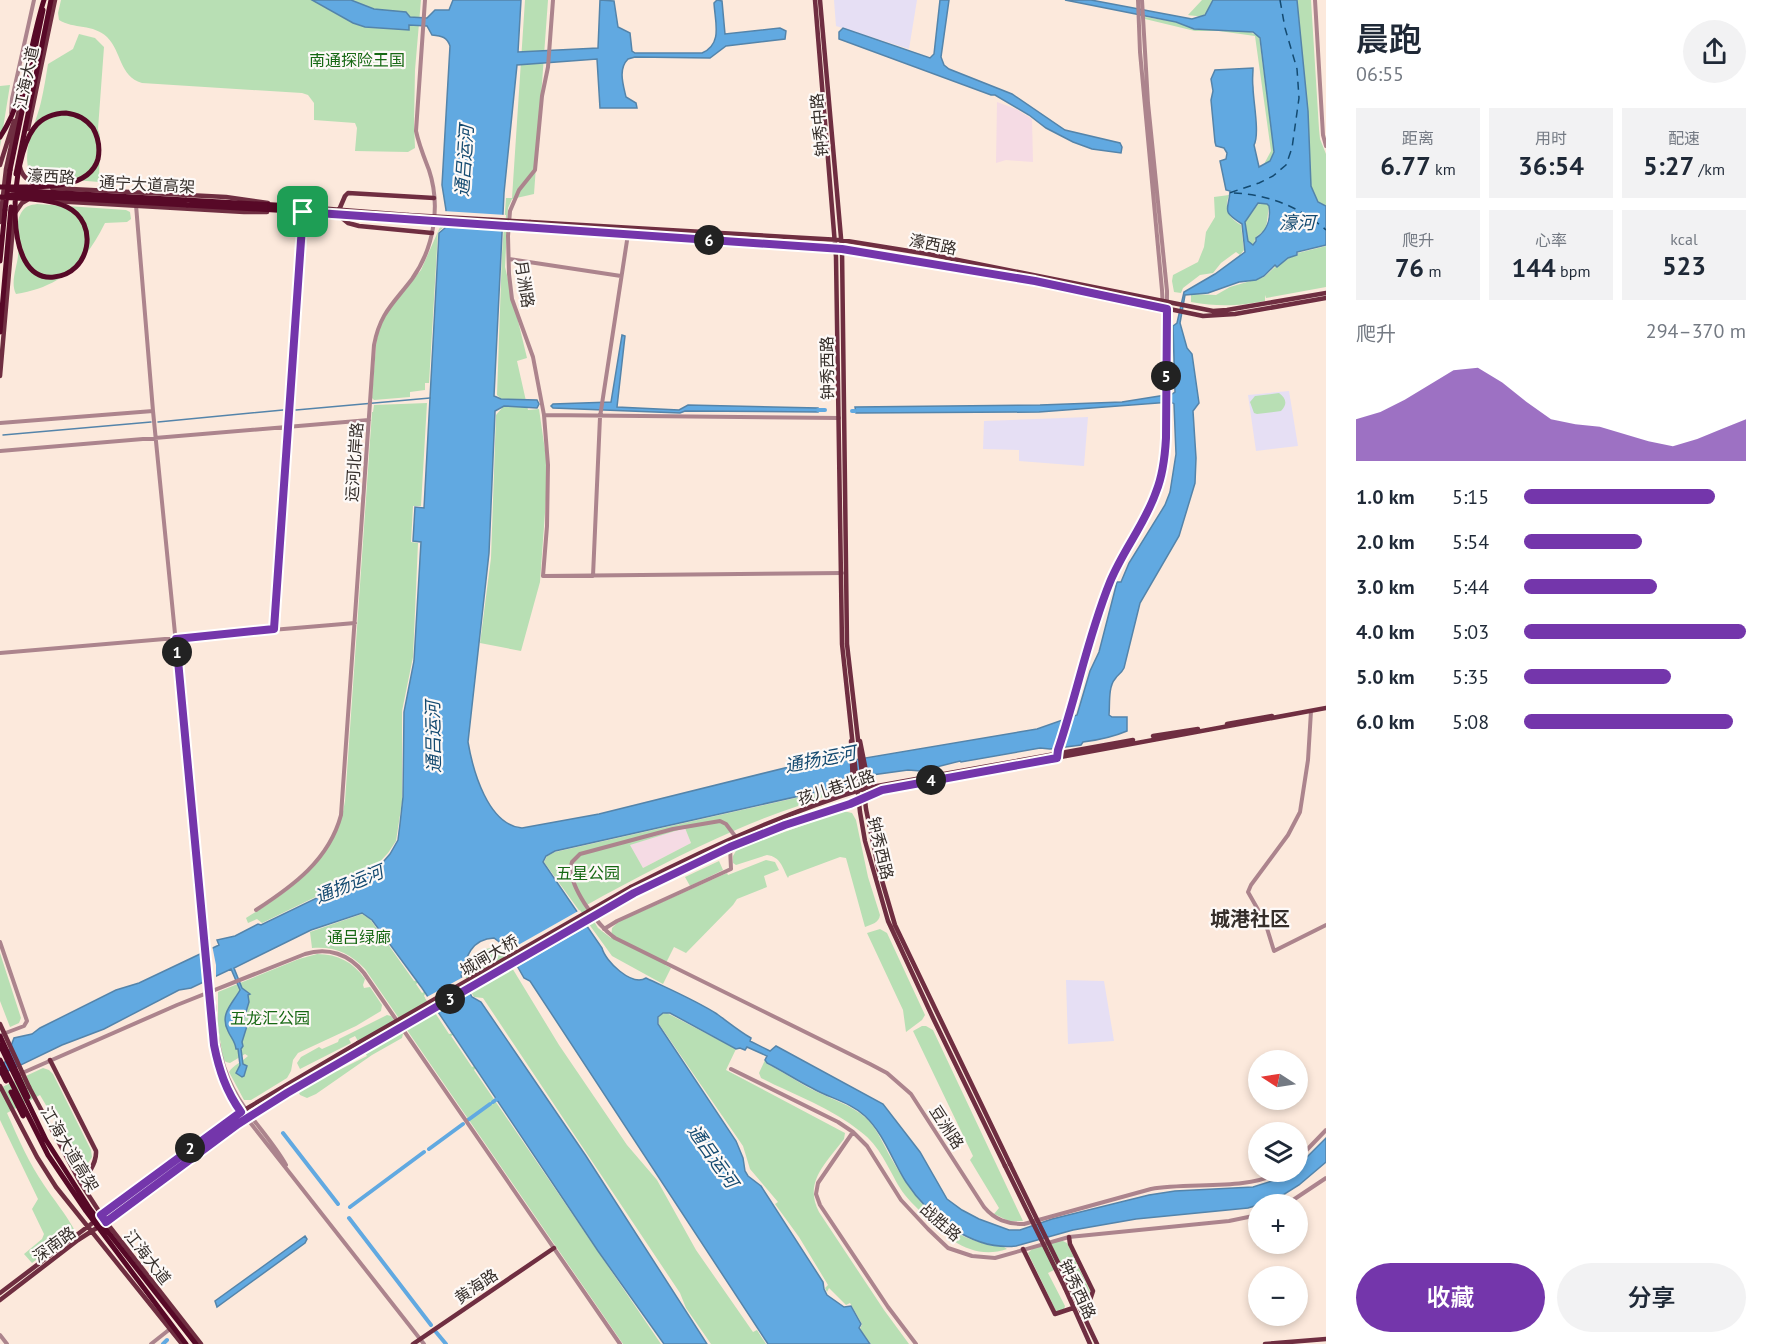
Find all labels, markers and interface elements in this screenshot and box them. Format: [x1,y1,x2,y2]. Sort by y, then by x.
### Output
text: 晨跑 [1356,17,1422,60]
button: share [1683,20,1746,83]
street label: 江海大道 [10,45,42,111]
park label: 南通探险王国 [309,50,405,70]
text: 06:55 [1356,61,1404,87]
street label: 钟秀中路 [806,92,832,158]
water label: 通吕运河 [450,121,478,198]
text: 距离 [1402,128,1434,148]
text: 用时 [1535,128,1567,148]
text: 配速 [1668,128,1700,148]
text: 6.77 [1380,149,1431,182]
text: 36:54 [1518,149,1584,182]
text: 5:27 [1643,149,1694,182]
text: km [1431,159,1456,179]
text: /km [1694,159,1725,179]
street label: 濠西路 [27,165,75,187]
street label: 通宁大道高架 [99,172,195,196]
pin [277,186,328,237]
icon: arrive [286,195,319,228]
water label: 濠河 [1279,211,1318,234]
pin: 6 [694,225,724,255]
text: kcal [1670,229,1698,249]
text: 6 [704,230,714,250]
street label: 濠西路 [908,230,958,258]
text: 爬升 [1402,230,1434,250]
text: 心率 [1535,230,1567,250]
text: 523 [1662,249,1706,282]
text: 76 [1395,251,1424,284]
text: 144 [1512,251,1556,284]
street label: 月洲路 [511,259,539,309]
text: m [1424,261,1441,281]
text: bpm [1556,261,1590,281]
text: 294–370 m [1646,318,1746,344]
text: 爬升 [1356,321,1396,347]
street label: 钟秀西路 [816,336,838,400]
pin: 5 [1151,361,1181,391]
text: 5 [1161,366,1171,386]
street label: 运河北岸路 [341,421,367,503]
text: 1.0 km [1356,484,1415,510]
text: 5:15 [1452,484,1489,510]
text: 2.0 km [1356,529,1415,555]
text: 5:54 [1452,529,1489,555]
text: 3.0 km [1356,574,1415,600]
text: 5:44 [1452,574,1489,600]
text: 4.0 km [1356,619,1415,645]
text: 5:03 [1452,619,1489,645]
pin: 1 [162,637,192,667]
text: 1 [172,642,182,662]
text: 5.0 km [1356,664,1415,690]
text: 5:35 [1452,664,1489,690]
water label: 通吕运河 [421,698,445,773]
text: 6.0 km [1356,709,1415,735]
text: 5:08 [1452,709,1489,735]
water label: 通扬运河 [782,740,860,777]
street label: 孩儿巷北路 [795,765,877,809]
pin: 4 [916,765,946,795]
text: 4 [926,770,936,790]
street label: 钟秀西路 [864,815,898,881]
water label: 通扬运河 [311,859,389,908]
park label: 五星公园 [556,863,620,883]
district label: 城港社区 [1210,906,1290,932]
park label: 通吕绿廊 [327,927,391,947]
street label: 城闸大桥 [456,930,522,980]
pin: 3 [435,984,465,1014]
text: 3 [445,989,455,1009]
park label: 五龙汇公园 [230,1008,310,1028]
north arrow [1248,1050,1308,1110]
map controls [1248,1050,1308,1326]
street label: 豆洲路 [926,1101,968,1153]
street label: 江海大道高架 [37,1103,103,1195]
water label: 通吕运河 [683,1120,745,1195]
button: layers [1248,1122,1308,1182]
pin: 2 [175,1133,205,1163]
text: 2 [185,1138,195,1158]
button: + [1248,1194,1308,1254]
street label: 战胜路 [916,1199,966,1245]
street label: 深南路 [29,1222,79,1266]
street label: 江海大道 [120,1226,176,1288]
street label: 钟秀西路 [1055,1256,1101,1322]
button: 收藏 [1356,1263,1545,1332]
button: 分享 [1557,1263,1746,1332]
street label: 黄海路 [451,1264,501,1308]
button: − [1248,1266,1308,1326]

